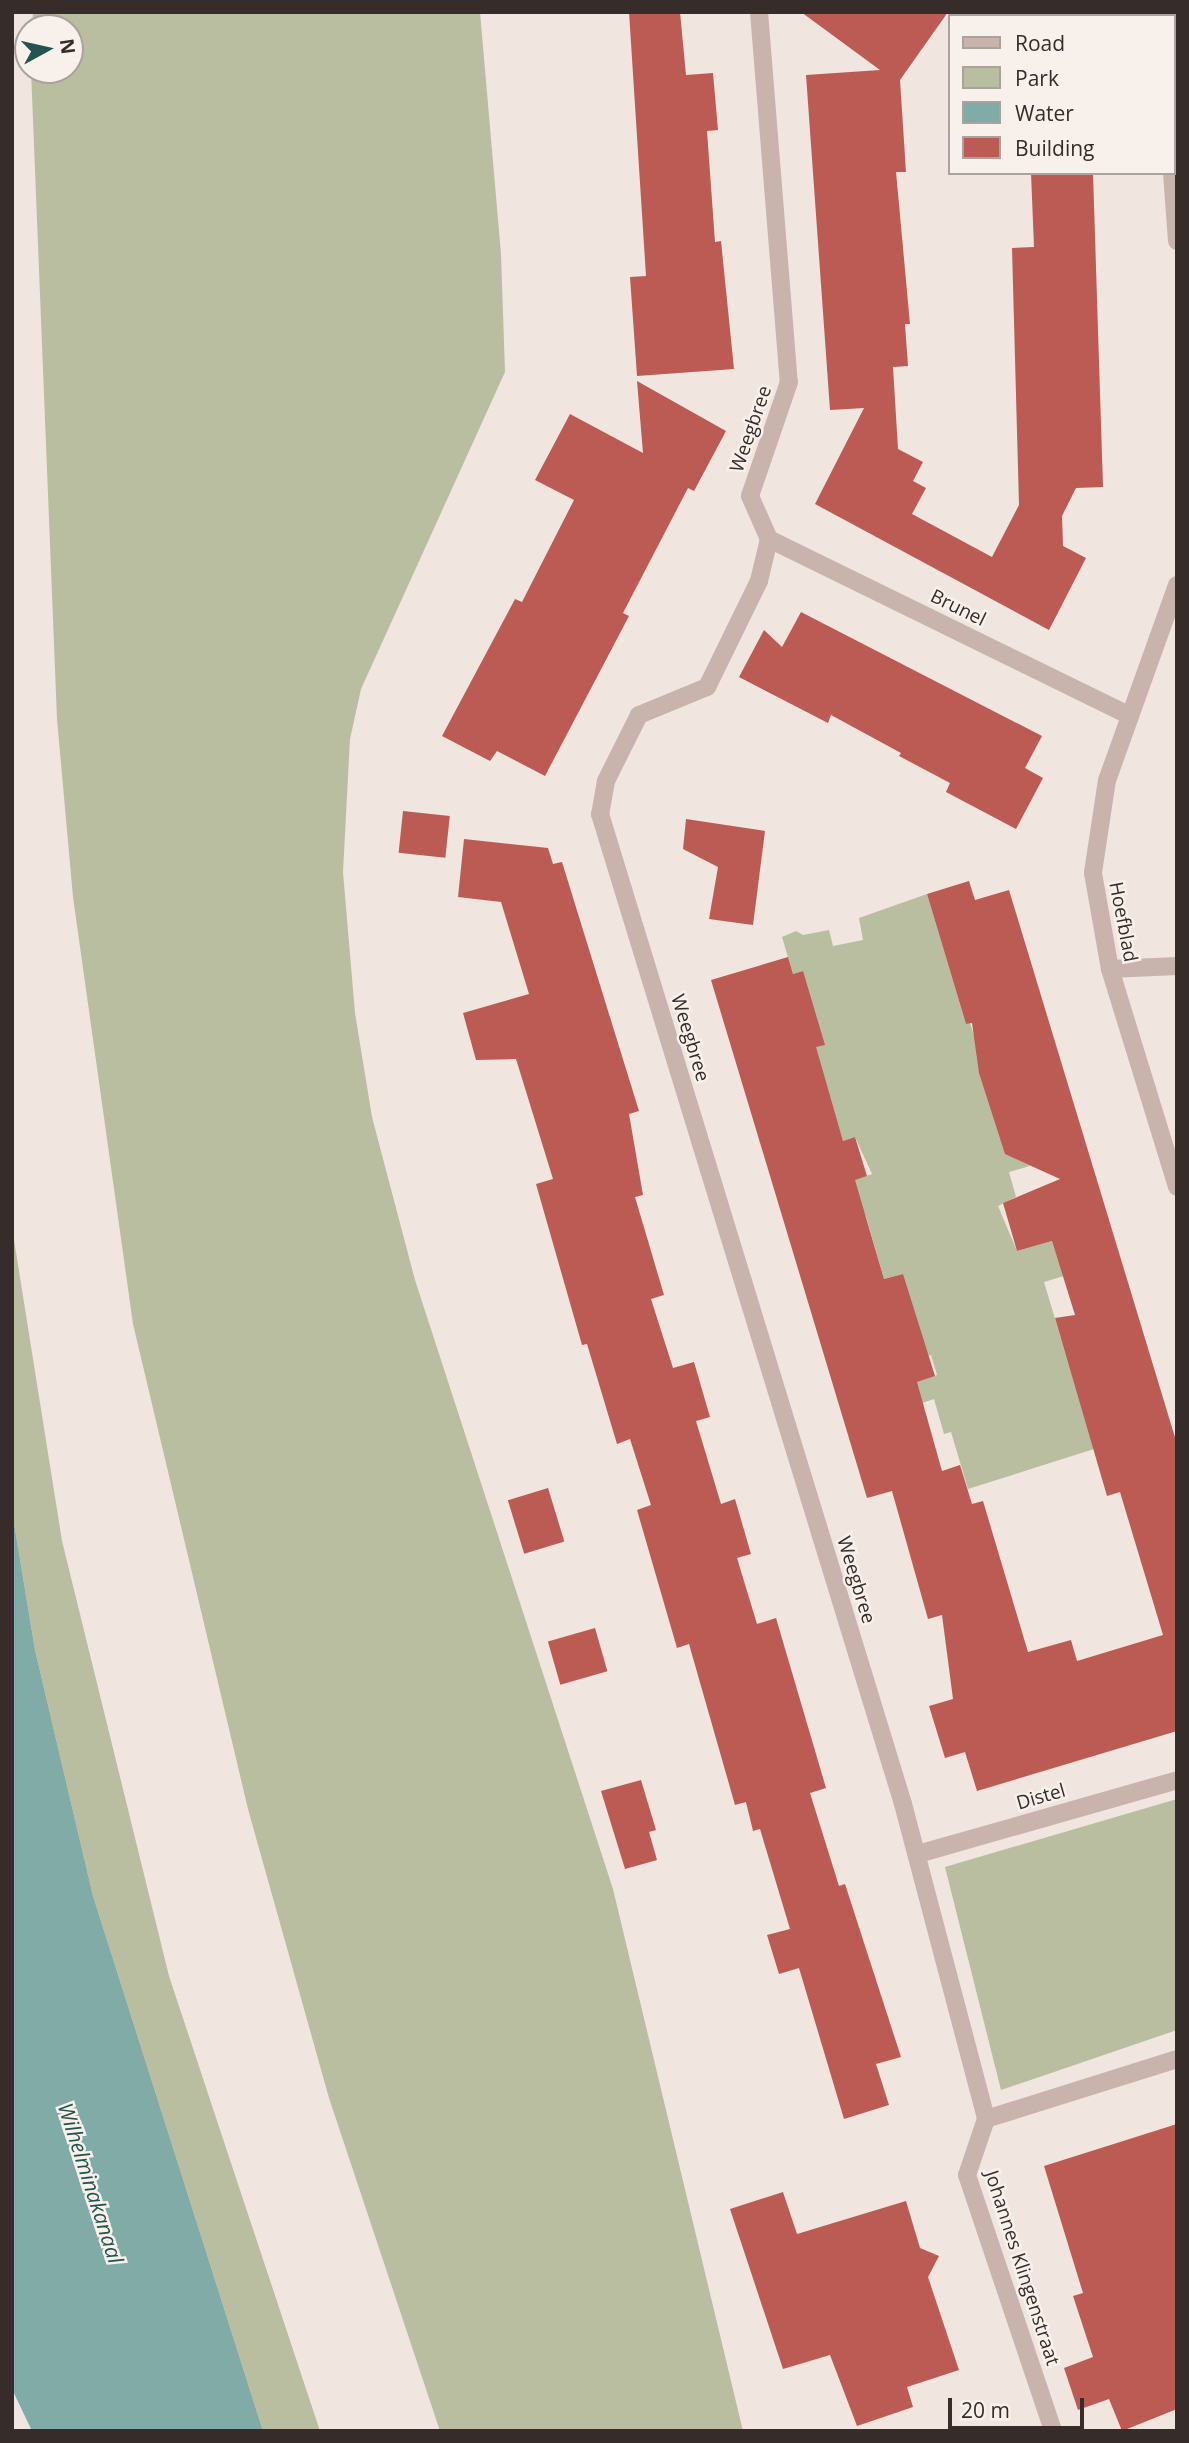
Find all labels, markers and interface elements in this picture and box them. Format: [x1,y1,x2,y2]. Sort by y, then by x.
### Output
north arrow [14,14,84,84]
legend [948,14,1175,175]
text: Road [1015,29,1065,57]
text: N [54,37,82,56]
text: Park [1015,64,1059,92]
text: Water [1015,99,1074,127]
text: Building [1015,134,1094,162]
street label: Weegbree [726,383,776,475]
street label: Brunel [927,585,989,631]
street label: Hoefblad [1104,880,1142,964]
street label: Weegbree [666,992,714,1084]
street label: Weegbree [832,1534,880,1626]
street label: Distel [1014,1779,1068,1815]
water label: Wilhelminakanaal [53,2100,129,2266]
street label: Johannes Klingenstraat [980,2168,1064,2368]
scale bar [951,2384,1088,2428]
text: 20 m [961,2396,1010,2424]

